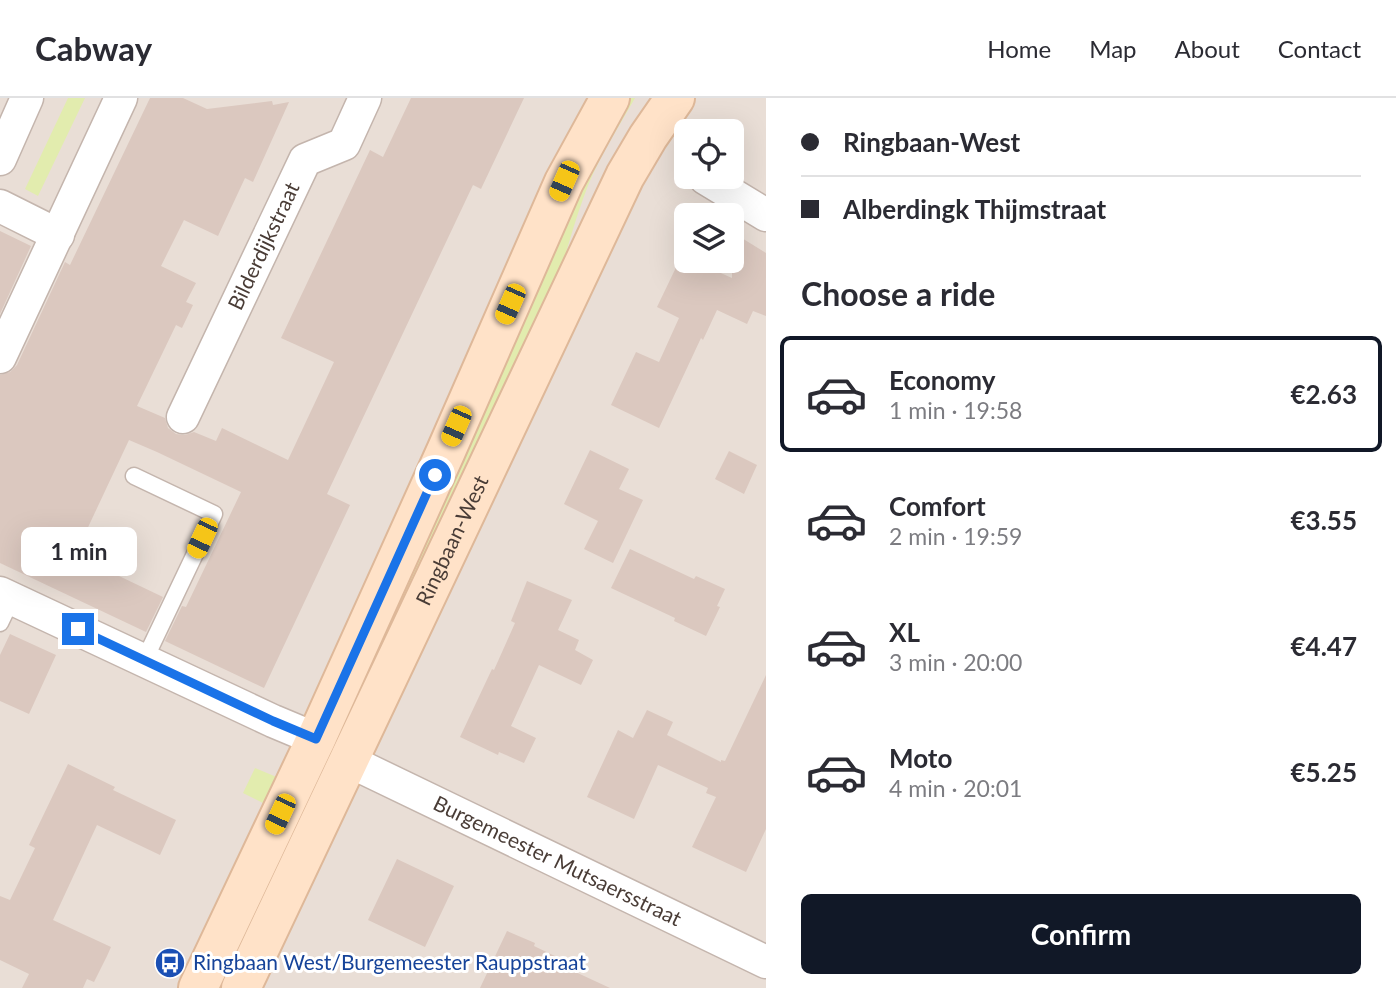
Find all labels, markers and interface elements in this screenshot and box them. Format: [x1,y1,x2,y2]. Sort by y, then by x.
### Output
text: Cabway [35,28,152,68]
text: Home [987,34,1051,63]
text: Map [1089,34,1137,63]
text: About [1175,34,1240,63]
text: Contact [1278,34,1361,63]
map controls [674,119,744,273]
button: locate [674,119,744,189]
text: Ringbaan-West [843,126,1020,158]
car [546,158,583,204]
street label: Bilderdijkstraat [222,177,304,313]
text: Alberdingk Thijmstraat [843,193,1106,225]
button: layers [674,203,744,273]
text: Choose a ride [801,274,995,313]
car [492,281,529,327]
icon: car [805,363,868,426]
text: Economy [889,364,995,396]
text: €2.63 [1291,378,1357,410]
text: 1 min · 19:58 [889,396,1022,424]
car [438,403,475,449]
route start [419,459,451,491]
street label: Ringbaan-West [410,470,493,609]
icon: car [805,489,868,552]
text: Comfort [889,490,986,522]
text: €3.55 [1291,504,1357,536]
car [184,515,221,561]
text: 2 min · 19:59 [889,522,1022,550]
callout: 1 min [20,528,136,576]
text: 1 min [50,537,108,565]
route end [62,613,94,645]
icon: car [805,615,868,678]
text: XL [889,616,920,648]
text: €4.47 [1291,630,1357,662]
text: 3 min · 20:00 [889,648,1022,676]
icon: car [805,741,868,804]
text: Moto [889,742,952,774]
text: €5.25 [1291,756,1357,788]
text: 4 min · 20:01 [889,774,1022,802]
street label: Burgemeester Mutsaersstraat [430,790,686,931]
car [262,791,299,837]
button: Confirm [801,894,1361,974]
bus stop icon: Ringbaan West/Burgemeester Rauppstraat [153,946,187,980]
place label: Ringbaan West/Burgemeester Rauppstraat [193,949,586,974]

